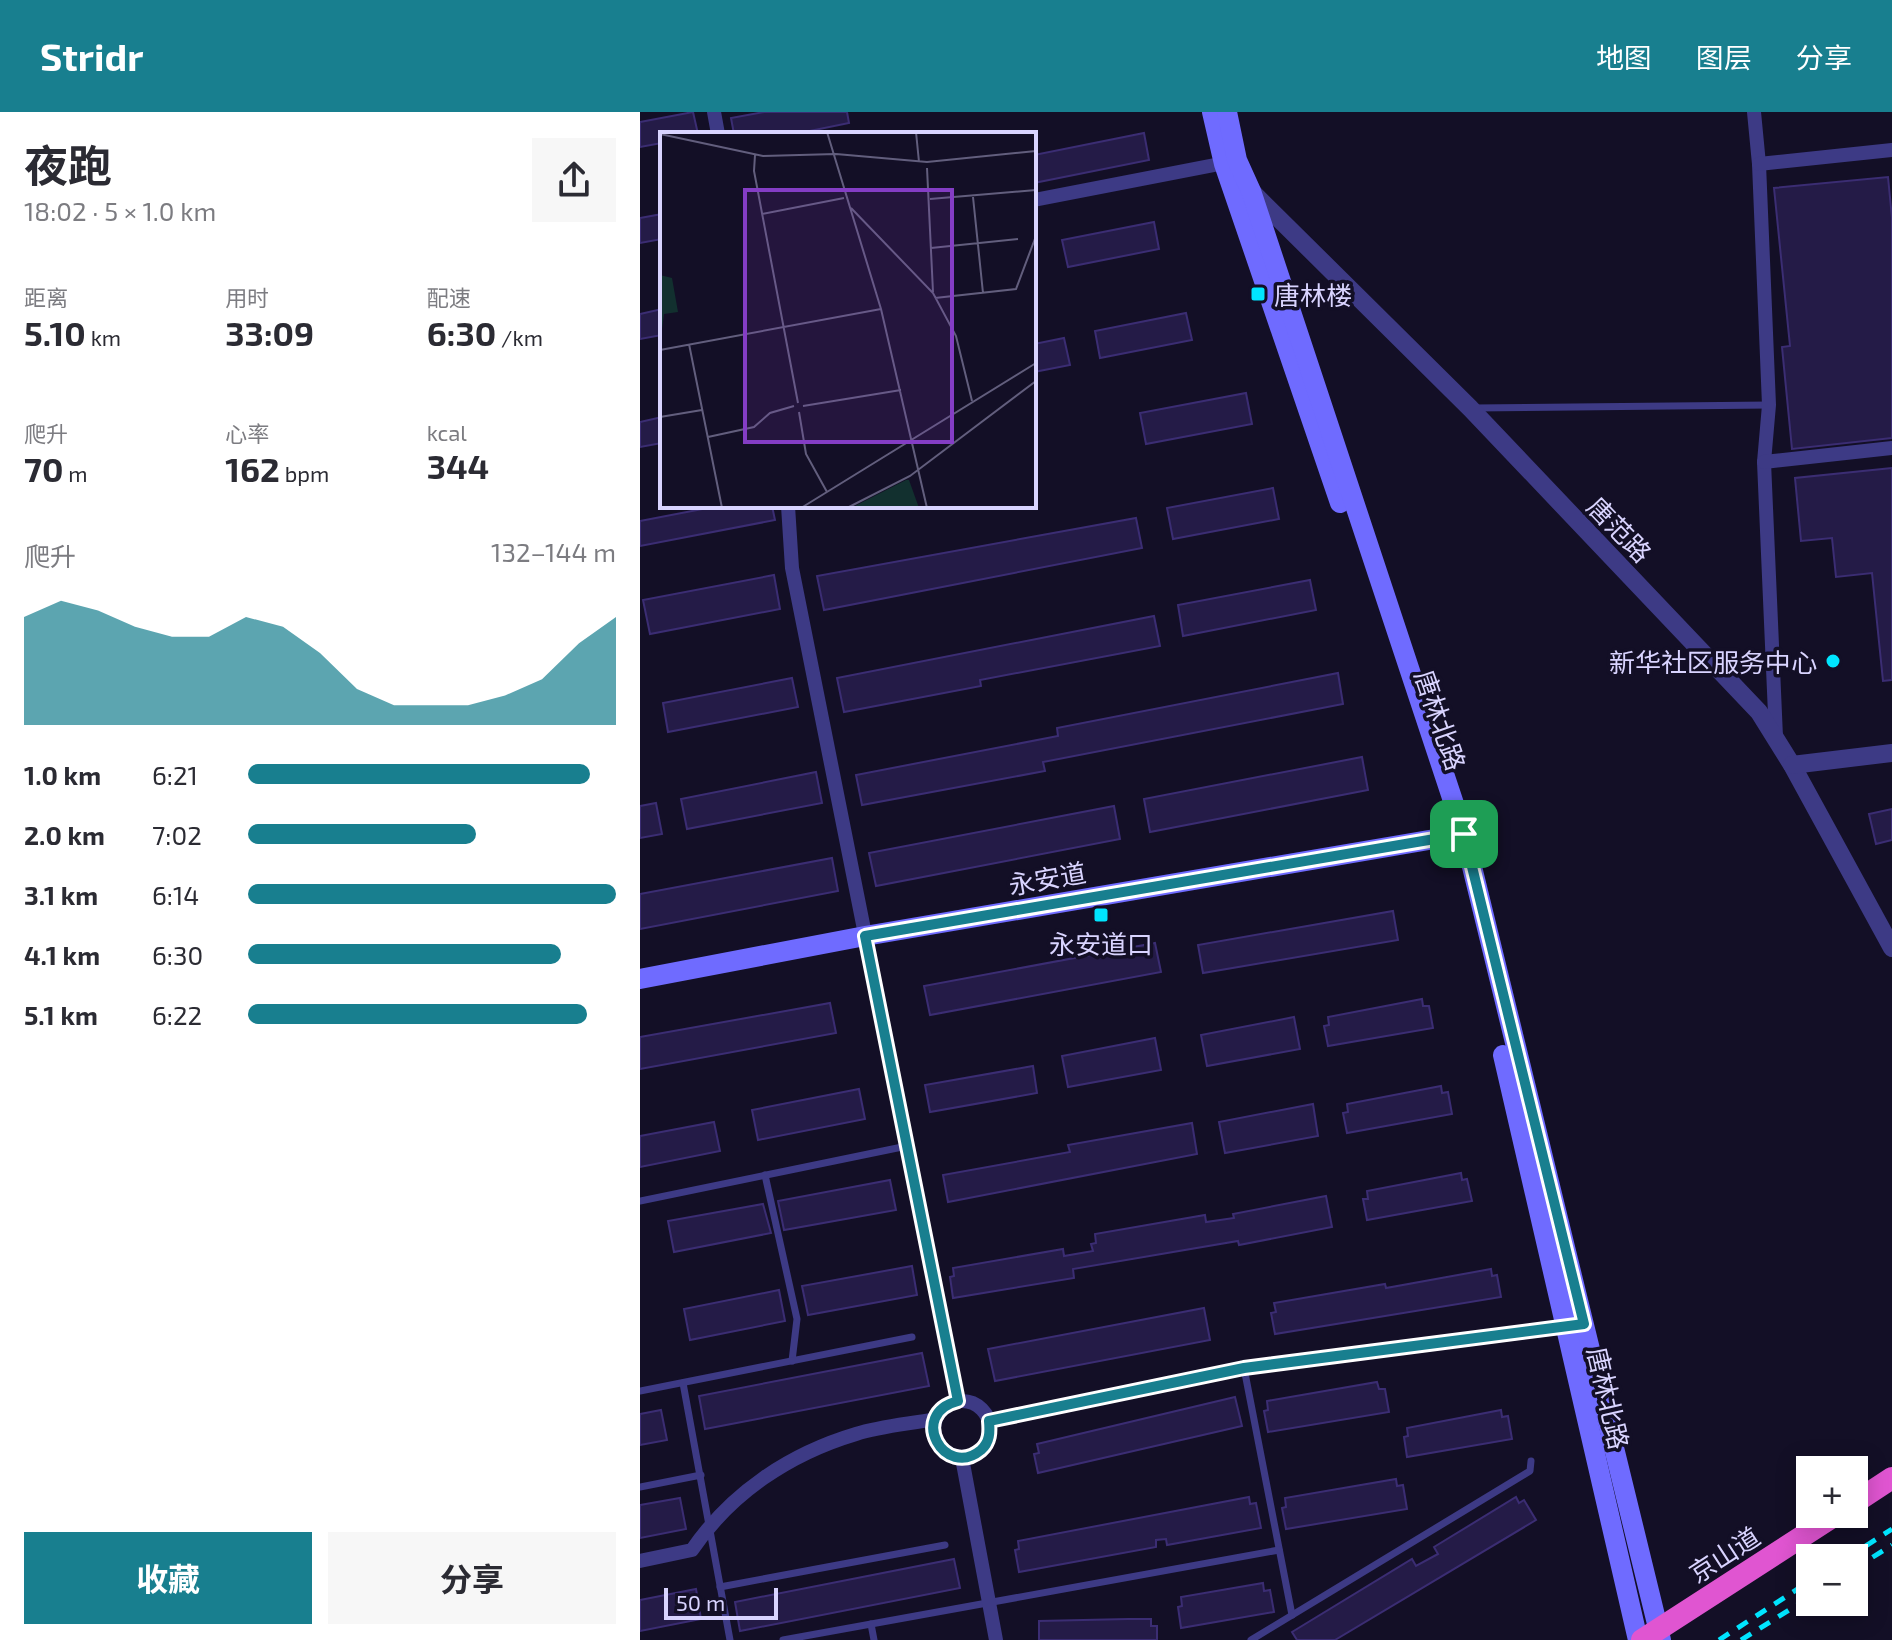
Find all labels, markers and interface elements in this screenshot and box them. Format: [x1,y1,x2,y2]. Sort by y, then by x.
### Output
text: Stridr [40,33,143,79]
text: 地图 [1596,40,1652,74]
text: 图层 [1696,40,1752,74]
text: 分享 [1796,40,1852,74]
inset map [660,132,1036,508]
text: 夜跑 [24,138,112,191]
button: share [532,138,616,222]
text: 18:02 · 5 × 1.0 km [24,195,216,226]
place label: 唐林楼 [1274,279,1352,310]
text: 距离 [24,284,68,310]
text: 用时 [225,284,269,310]
text: 配速 [427,284,471,310]
marker: 唐林楼 [1249,285,1267,303]
text: 5.10 [24,312,86,353]
text: 33:09 [225,312,314,353]
text: 6:30 [427,312,496,353]
text: km [86,324,121,350]
text: /km [496,324,543,350]
text: kcal [427,419,467,445]
text: 爬升 [24,420,68,446]
text: 心率 [225,420,269,446]
text: 344 [427,445,489,486]
text: 70 [24,448,63,489]
text: 162 [225,448,280,489]
text: m [63,460,88,486]
text: bpm [280,460,329,486]
street label: 唐范路 [1582,490,1658,568]
text: 132–144 m [491,536,616,567]
text: 爬升 [24,540,76,571]
place label: 新华社区服务中心 [1609,646,1817,677]
marker: 新华社区服务中心 [1824,652,1842,670]
street label: 唐林北路 [1409,666,1473,774]
text: 1.0 km [24,759,101,790]
text: 6:21 [152,759,198,790]
pin [1430,800,1498,868]
icon: arrive [1442,812,1486,856]
text: 2.0 km [24,819,105,850]
text: 7:02 [152,819,202,850]
street label: 永安道 [1006,856,1088,900]
text: 3.1 km [24,879,98,910]
text: 6:14 [152,879,199,910]
marker: 永安道口 [1092,906,1110,924]
place label: 永安道口 [1049,928,1153,959]
text: 4.1 km [24,939,100,970]
text: 6:30 [152,939,203,970]
text: 5.1 km [24,999,98,1030]
text: 6:22 [152,999,202,1030]
street label: 唐林北路 [1582,1344,1636,1452]
map controls [1796,1456,1868,1616]
button: + [1796,1456,1868,1528]
street label: 京山道 [1683,1520,1765,1588]
button: 收藏 [24,1532,312,1624]
button: 分享 [328,1532,616,1624]
button: − [1796,1544,1868,1616]
scale bar [664,1584,778,1620]
text: 50 m [676,1589,725,1615]

